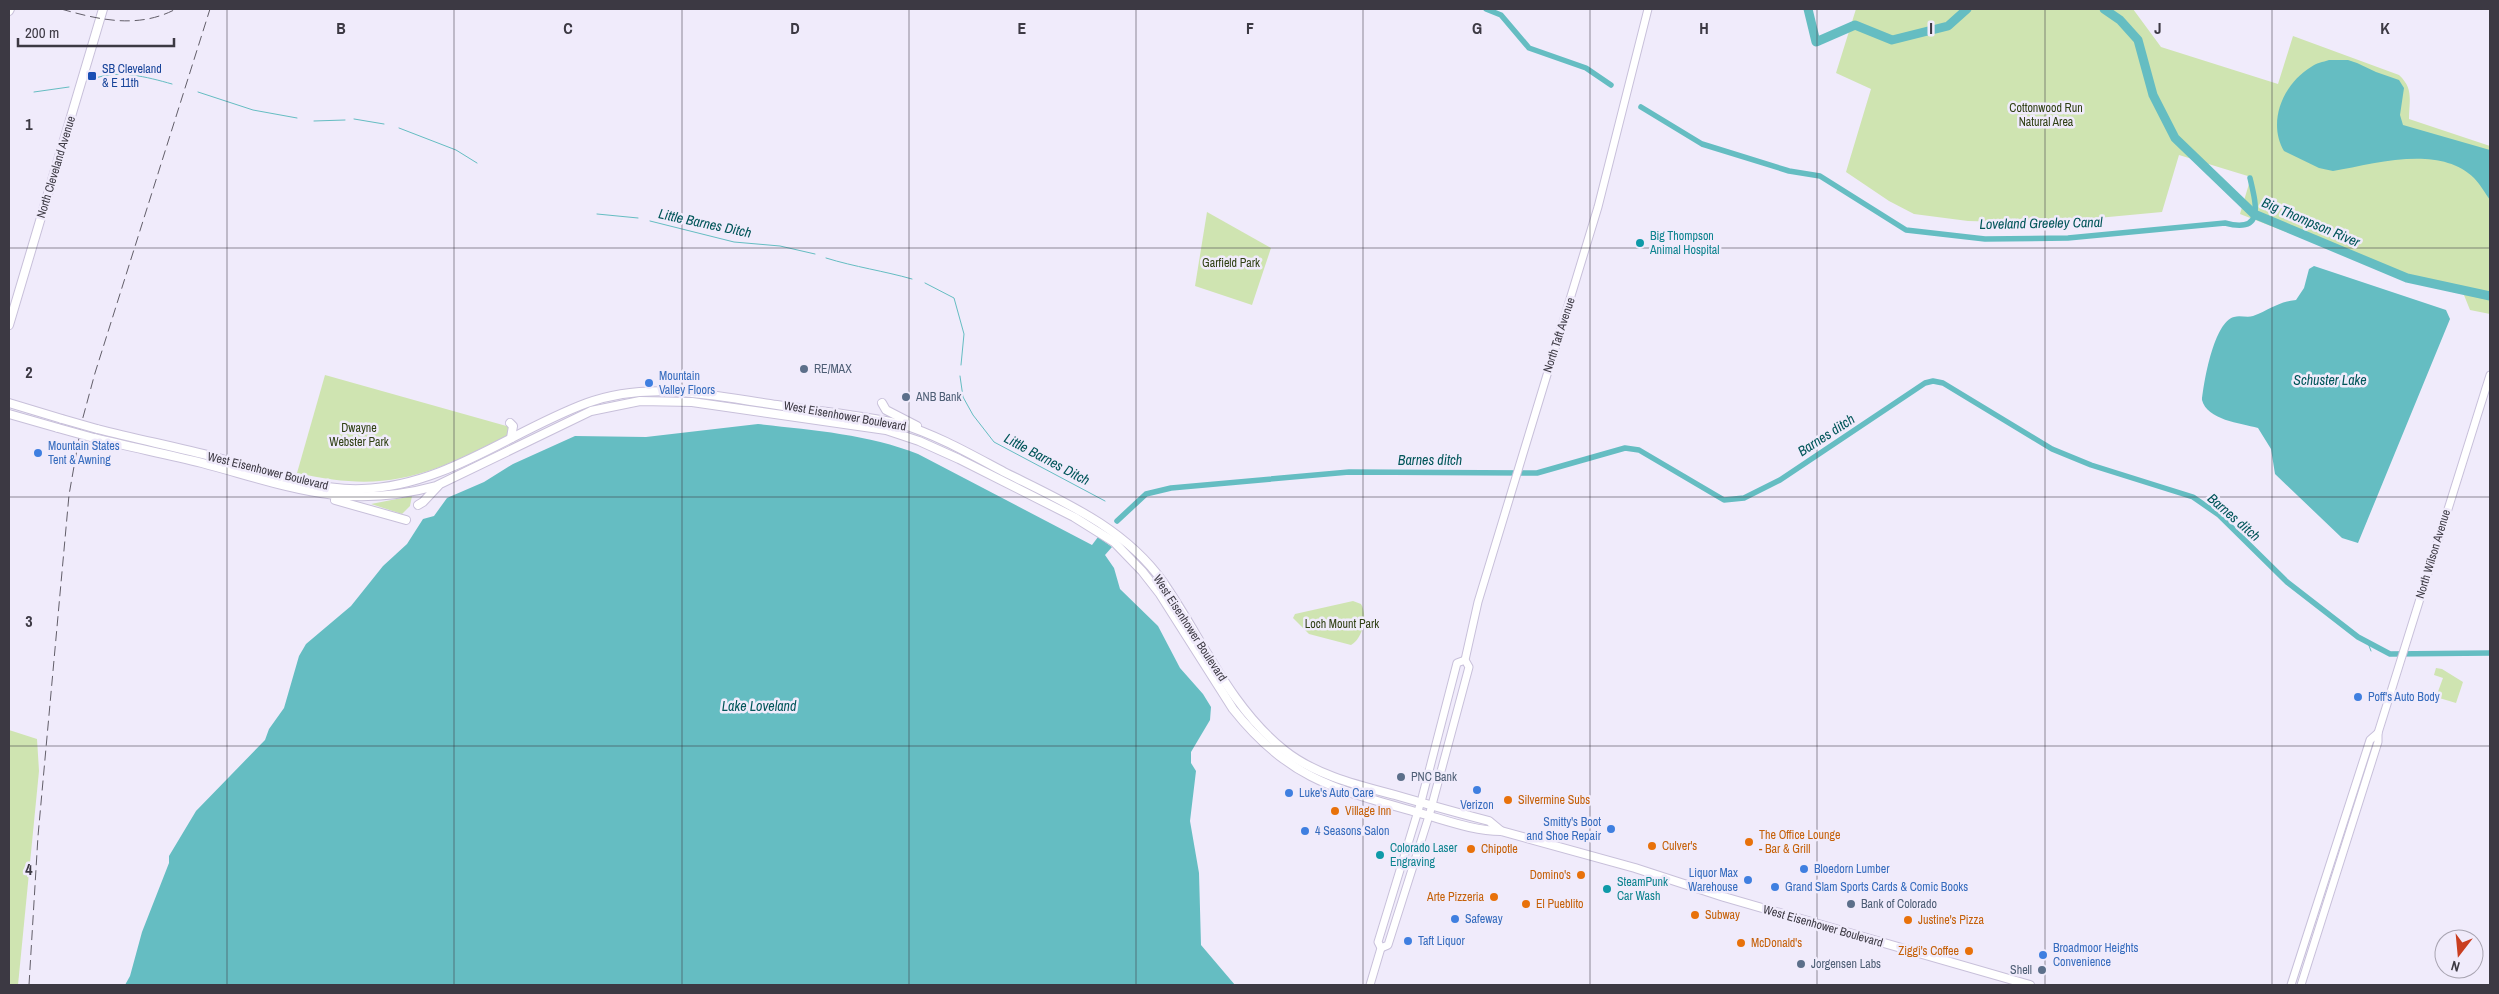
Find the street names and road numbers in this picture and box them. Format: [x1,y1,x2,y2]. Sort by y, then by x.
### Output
street label: North Cleveland Avenue [33,114,79,220]
street label: North Taft Avenue [1539,295,1579,375]
street label: West Eisenhower Boulevard [783,397,907,435]
street label: West Eisenhower Boulevard [206,448,330,494]
street label: North Wilson Avenue [2412,508,2454,600]
street label: West Eisenhower Boulevard [1150,572,1230,684]
street label: West Eisenhower Boulevard [1761,901,1885,951]

